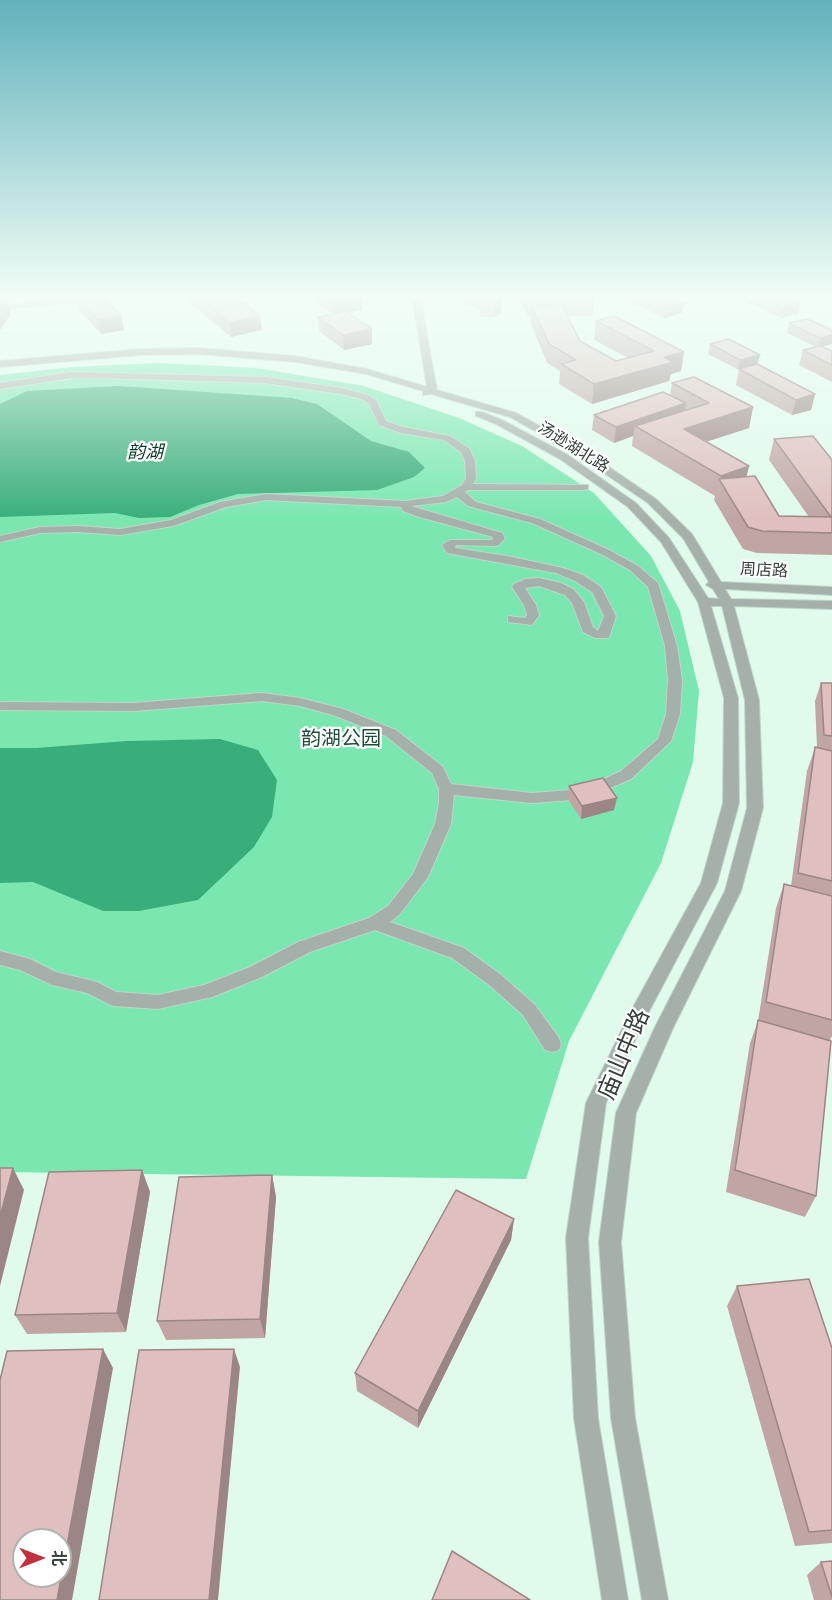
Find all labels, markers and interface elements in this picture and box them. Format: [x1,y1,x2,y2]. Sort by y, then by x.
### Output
street label: 汤逊湖北路 [534,419,612,477]
water label: 韵湖 [127,442,163,464]
street label: 周店路 [740,560,788,582]
park label: 韵湖公园 [301,728,381,752]
street label: 庙山中路 [593,1005,657,1105]
north arrow [12,1528,72,1588]
text: 北 [49,1550,68,1566]

